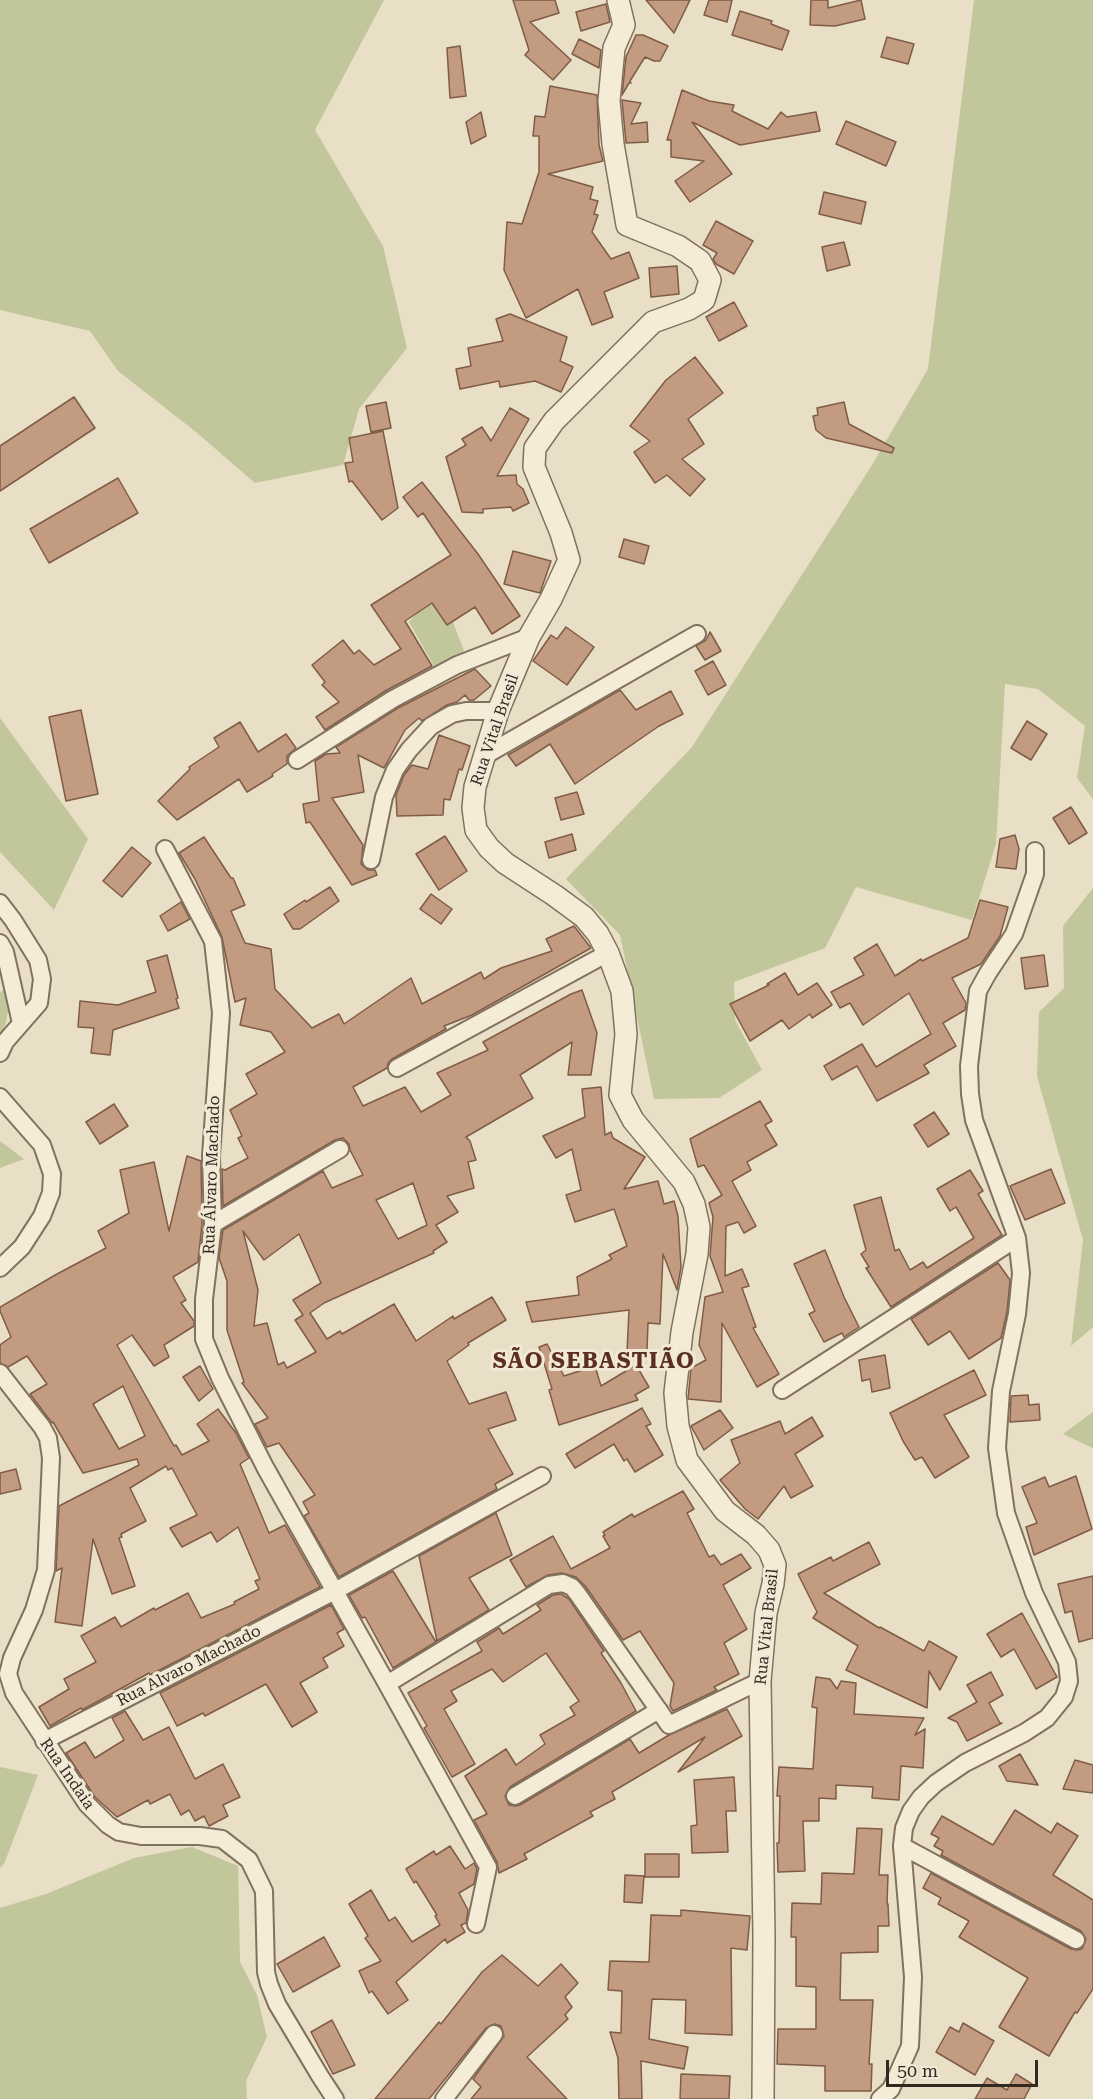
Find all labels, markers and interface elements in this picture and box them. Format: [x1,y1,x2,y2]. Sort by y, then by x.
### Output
street label: Rua Vital Brasil [467,672,523,788]
street label: Rua Álvaro Machado [200,1095,224,1255]
district label: SÃO SEBASTIÃO [493,1349,695,1375]
street label: Rua Vital Brasil [751,1568,783,1686]
street label: Rua Alvaro Machado [114,1621,264,1711]
street label: Rua Indaia [35,1735,99,1813]
scale bar [889,2048,1040,2086]
text: 50 m [897,2060,938,2081]

